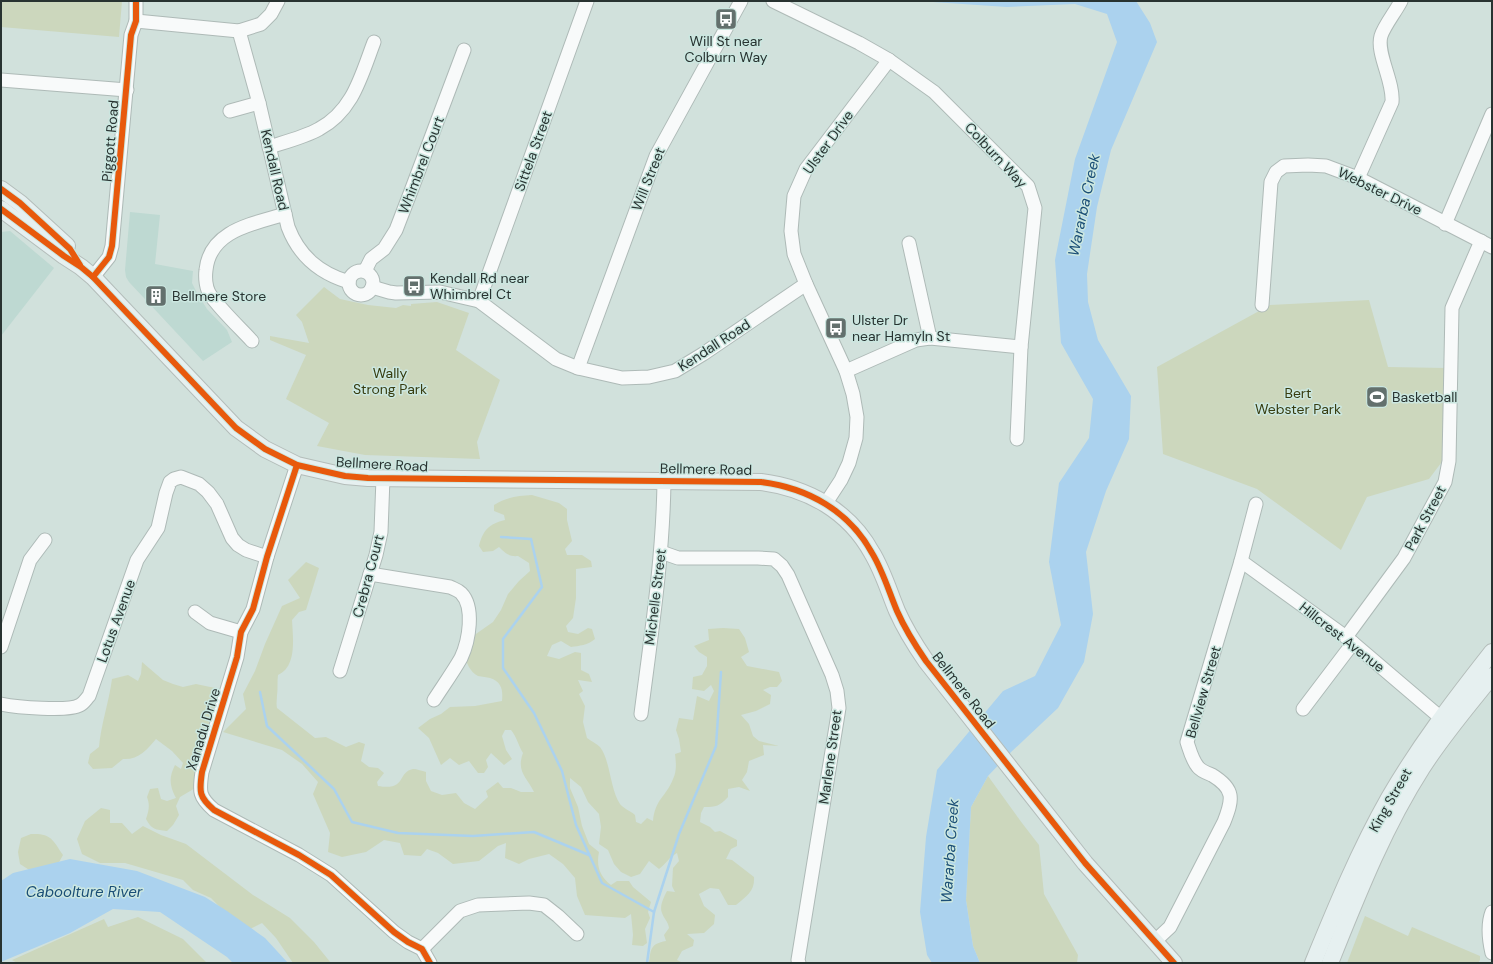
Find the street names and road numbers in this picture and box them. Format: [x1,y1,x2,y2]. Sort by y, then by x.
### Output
street label: Piggott Road [97,99,123,183]
street label: Ulster Drive [799,107,857,177]
street label: Sittela Street [510,108,556,194]
street label: Whimbrel Court [394,114,448,216]
street label: Colburn Way [961,118,1031,192]
street label: Kendall Road [257,128,293,212]
street label: Will Street [627,145,669,213]
street label: Webster Drive [1335,163,1425,219]
street label: Kendall Road [674,315,754,375]
street label: Bellmere Road [335,453,429,475]
street label: Bellmere Road [660,459,752,479]
street label: Park Street [1400,482,1450,554]
street label: Crebra Court [348,533,388,619]
street label: Michelle Street [640,548,670,646]
street label: Lotus Avenue [93,577,139,665]
street label: Hillcrest Avenue [1296,598,1388,676]
street label: Bellview Street [1181,644,1225,740]
street label: Bellmere Road [929,648,999,732]
street label: Xanadu Drive [182,686,224,772]
street label: Marlene Street [814,709,846,805]
street label: King Street [1365,765,1415,835]

